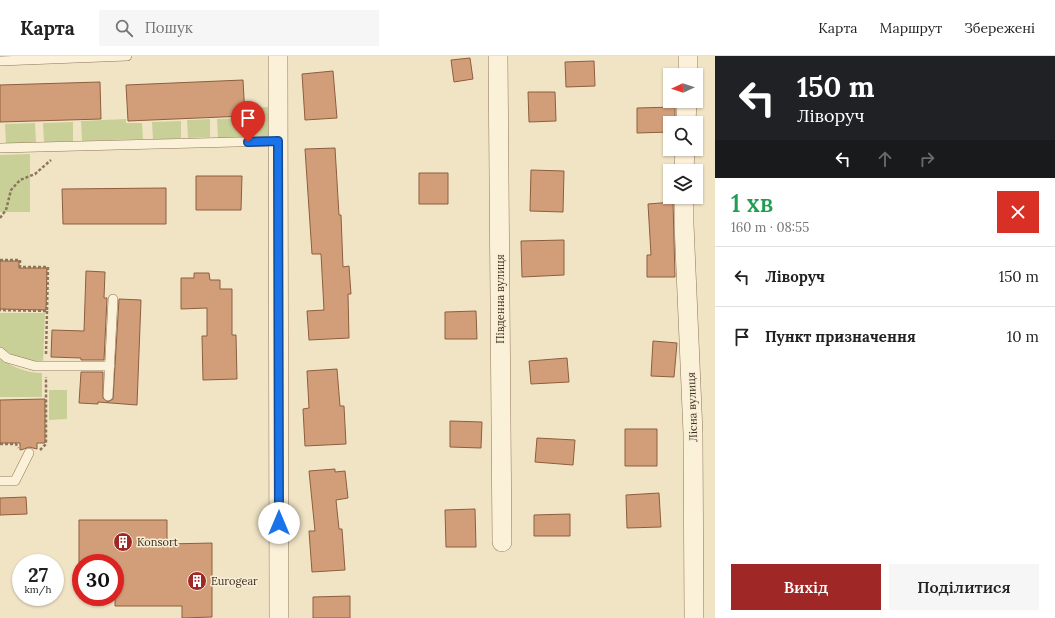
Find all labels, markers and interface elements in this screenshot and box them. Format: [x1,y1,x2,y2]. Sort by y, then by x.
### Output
search box [99,10,379,46]
text: Карта [20,16,75,40]
icon: search [113,17,135,39]
text: Пошук [145,18,193,37]
text: Карта [818,19,858,37]
text: Маршрут [880,19,942,37]
text: Збережені [964,19,1035,37]
north arrow [663,68,703,108]
map controls [663,68,703,204]
text: 150 m [797,69,874,105]
icon: left [731,72,783,124]
pin [231,101,265,142]
text: Ліворуч [797,104,865,127]
icon: arrive [237,107,259,129]
button: search [663,116,703,156]
icon: left [832,148,854,170]
icon: ahead [874,148,896,170]
icon: right [916,148,938,170]
button: layers [663,164,703,204]
text: 1 хв [731,188,773,219]
button: close [997,191,1039,233]
text: 160 m · 08:55 [731,219,809,236]
street label: Південна вулиця [493,254,507,344]
icon: left [731,266,753,288]
text: Ліворуч [765,267,825,286]
text: 150 m [999,267,1039,286]
icon: arrive [731,326,753,348]
text: Пункт призначення [765,327,916,346]
text: 10 m [1007,327,1039,346]
street label: Лісна вулиця [684,372,700,442]
position arrow [258,502,300,544]
building icon: Konsort [112,531,134,553]
place label: Konsort [137,535,179,549]
speed limit sign: 30 [72,554,124,606]
text: 27 [28,562,48,587]
button: Вихід [731,564,881,610]
button: Поділитися [889,564,1039,610]
building icon: Eurogear [186,570,208,592]
place label: Eurogear [211,574,258,588]
text: km/h [24,583,52,596]

